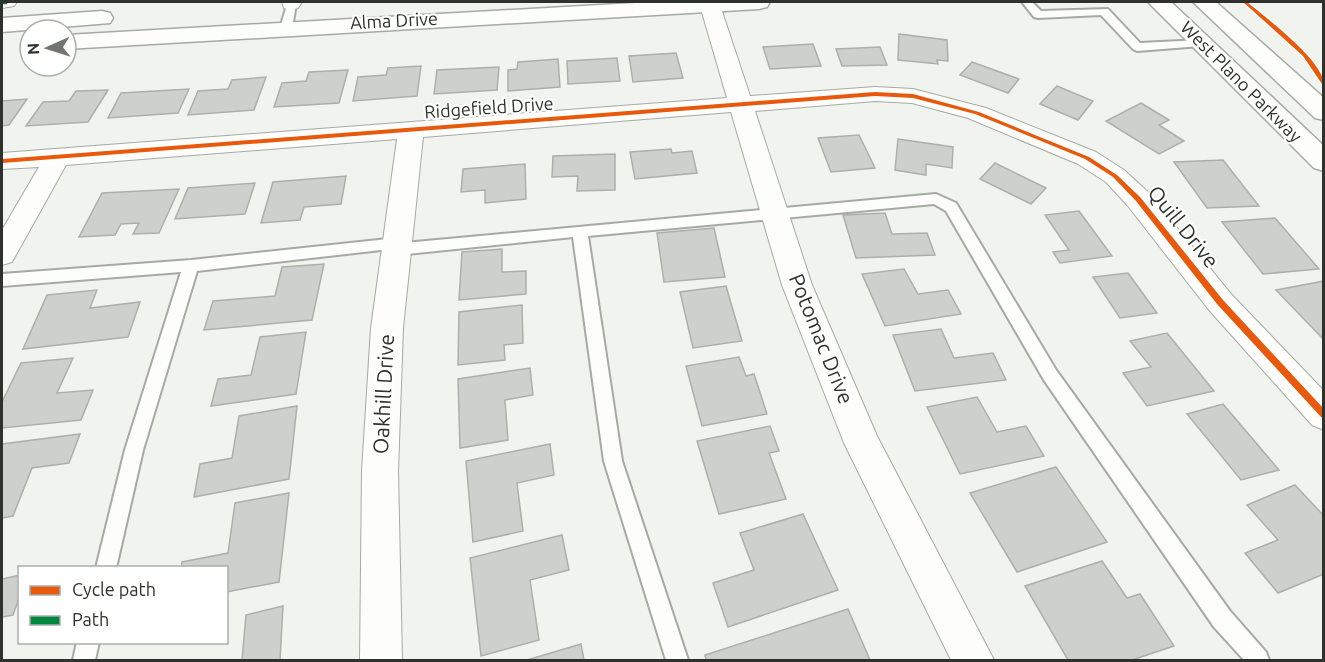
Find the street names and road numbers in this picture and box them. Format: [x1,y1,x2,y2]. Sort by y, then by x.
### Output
street label: Alma Drive [350,8,438,32]
street label: West Plano Parkway [1177,17,1307,146]
street label: Ridgefield Drive [424,93,554,121]
street label: Quill Drive [1143,180,1224,272]
street label: Potomac Drive [785,270,859,407]
street label: Oakhill Drive [368,333,398,455]

